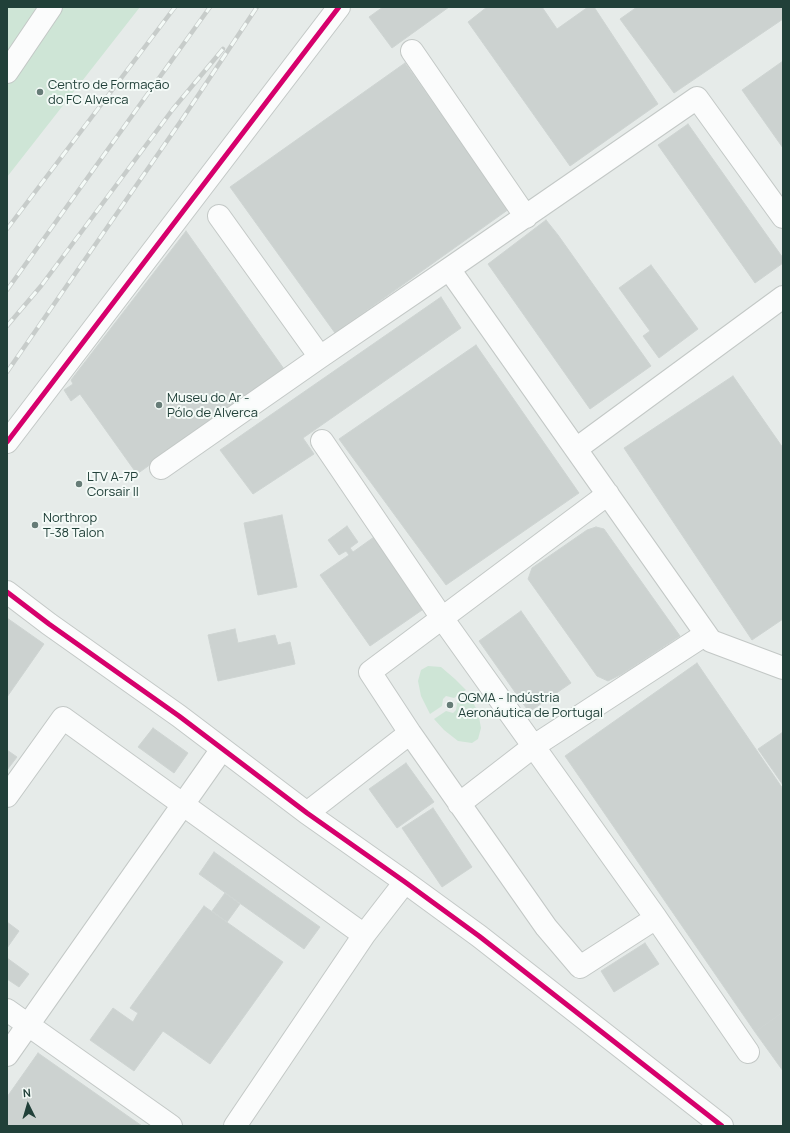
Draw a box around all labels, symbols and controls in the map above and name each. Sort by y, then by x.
place label: Centro de Formação do FC Alverca [48,77,169,108]
marker: Centro de Formação do FC Alverca [35,87,45,97]
place label: Museu do Ar - Pólo de Alverca [167,390,258,421]
marker: Museu do Ar - Pólo de Alverca [154,400,164,410]
place label: LTV A-7P Corsair II [87,469,139,500]
marker: LTV A-7P Corsair II [74,479,84,489]
place label: Northrop T-38 Talon [43,510,104,541]
marker: Northrop T-38 Talon [30,520,40,530]
place label: OGMA - Indústria Aeronáutica de Portugal [458,690,603,721]
marker: OGMA - Indústria Aeronáutica de Portugal [445,700,455,710]
north arrow [8,1085,48,1125]
text: N [22,1085,32,1100]

